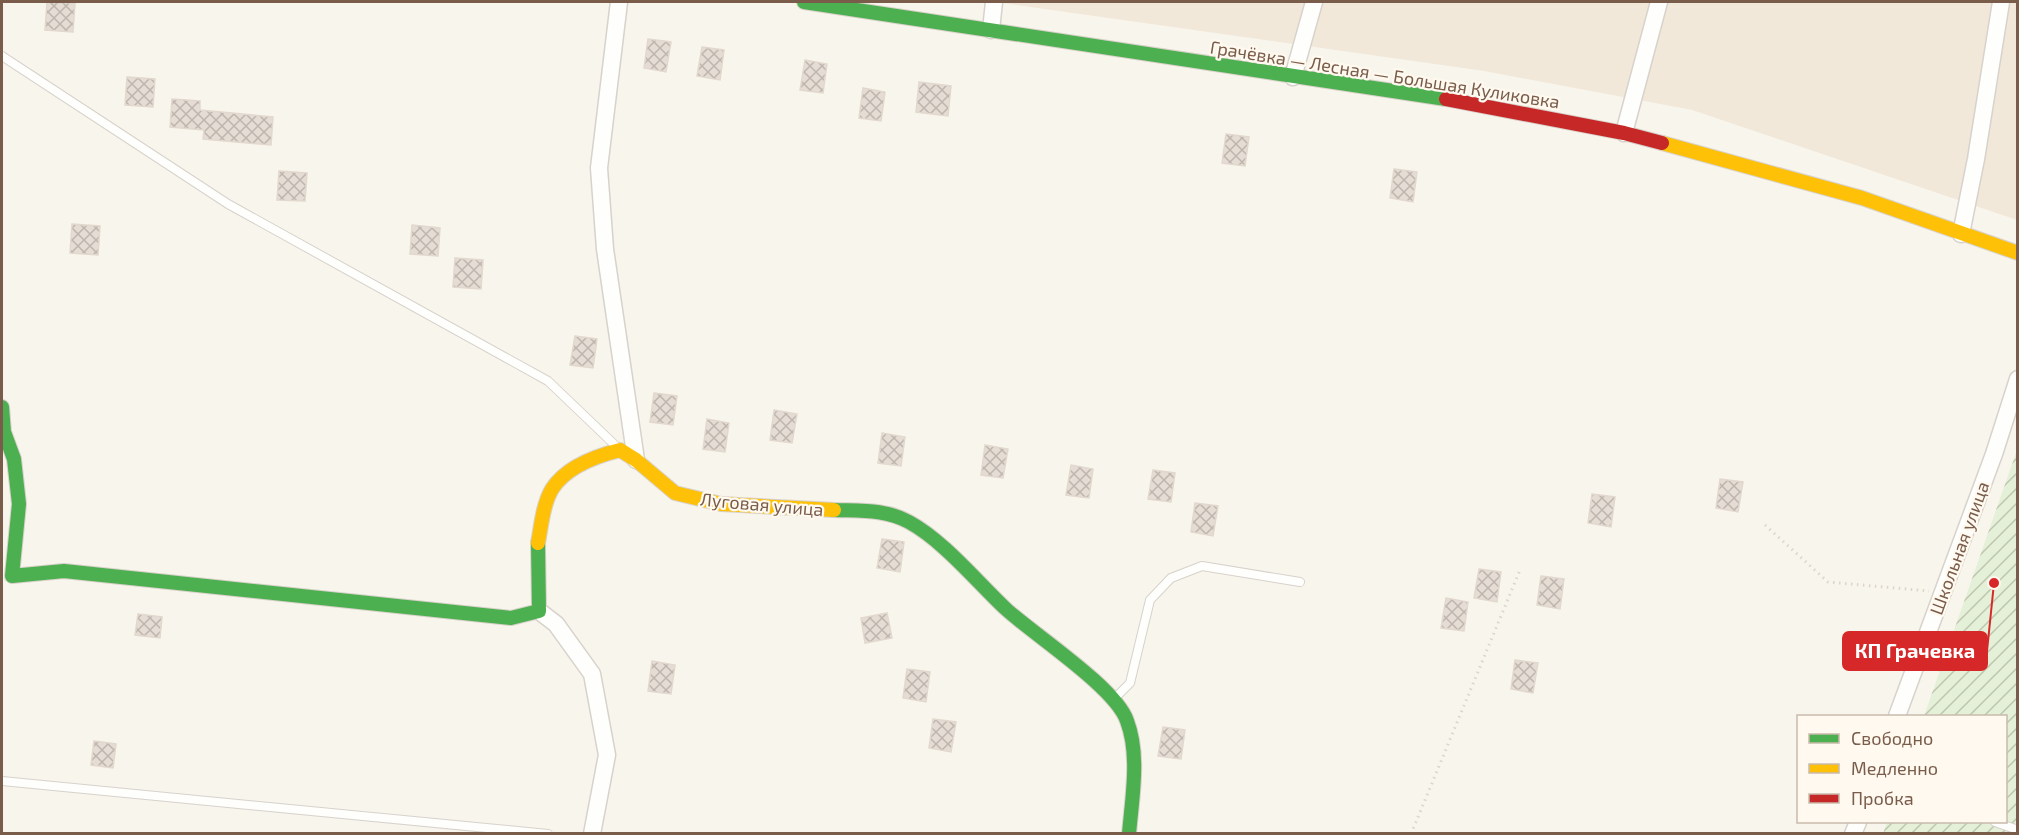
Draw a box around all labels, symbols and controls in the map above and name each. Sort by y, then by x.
street label: Грачёвка — Лесная — Большая Куликовка [1209,35,1561,113]
street label: Школьная улица [1925,478,1993,618]
street label: Луговая улица [699,488,825,520]
callout: КП Грачевка [1843,632,1987,670]
text: КП Грачевка [1855,638,1975,662]
legend [1797,715,2007,823]
text: Свободно [1851,727,1933,749]
text: Медленно [1851,757,1938,779]
text: Пробка [1851,787,1914,809]

